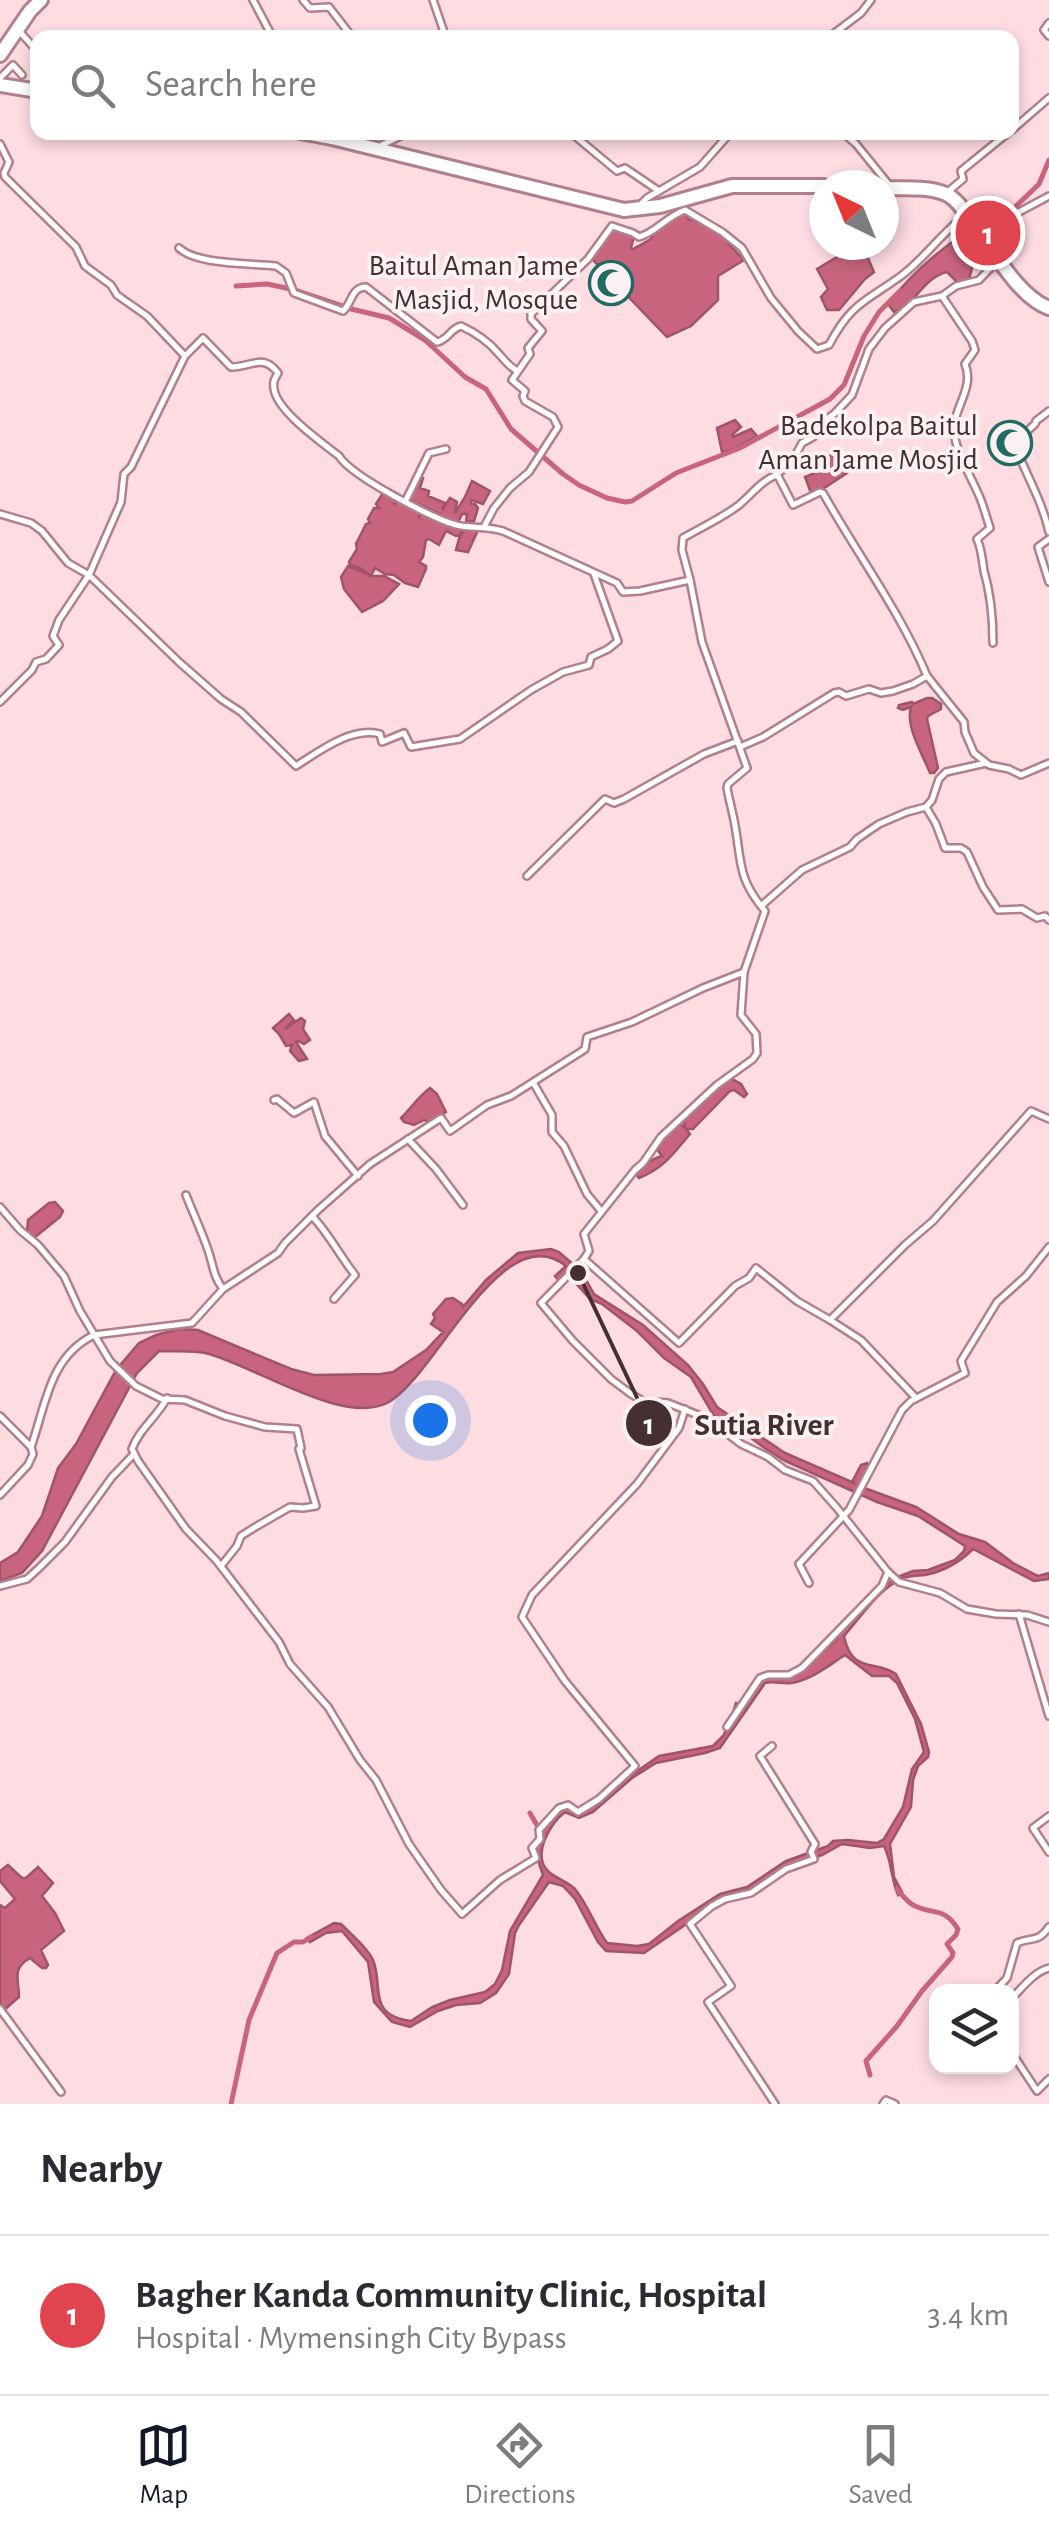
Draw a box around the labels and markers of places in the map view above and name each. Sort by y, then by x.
pin: 1 [956,196,1020,270]
place label: Baitul Aman Jame Masjid, Mosque [368,251,578,315]
mosque icon: Baitul Aman Jame Masjid, Mosque [588,260,634,306]
place label: Badekolpa Baitul Aman Jame Mosjid [758,411,978,475]
mosque icon: Badekolpa Baitul Aman Jame Mosjid [987,420,1033,466]
callout: Sutia River [624,1392,854,1454]

